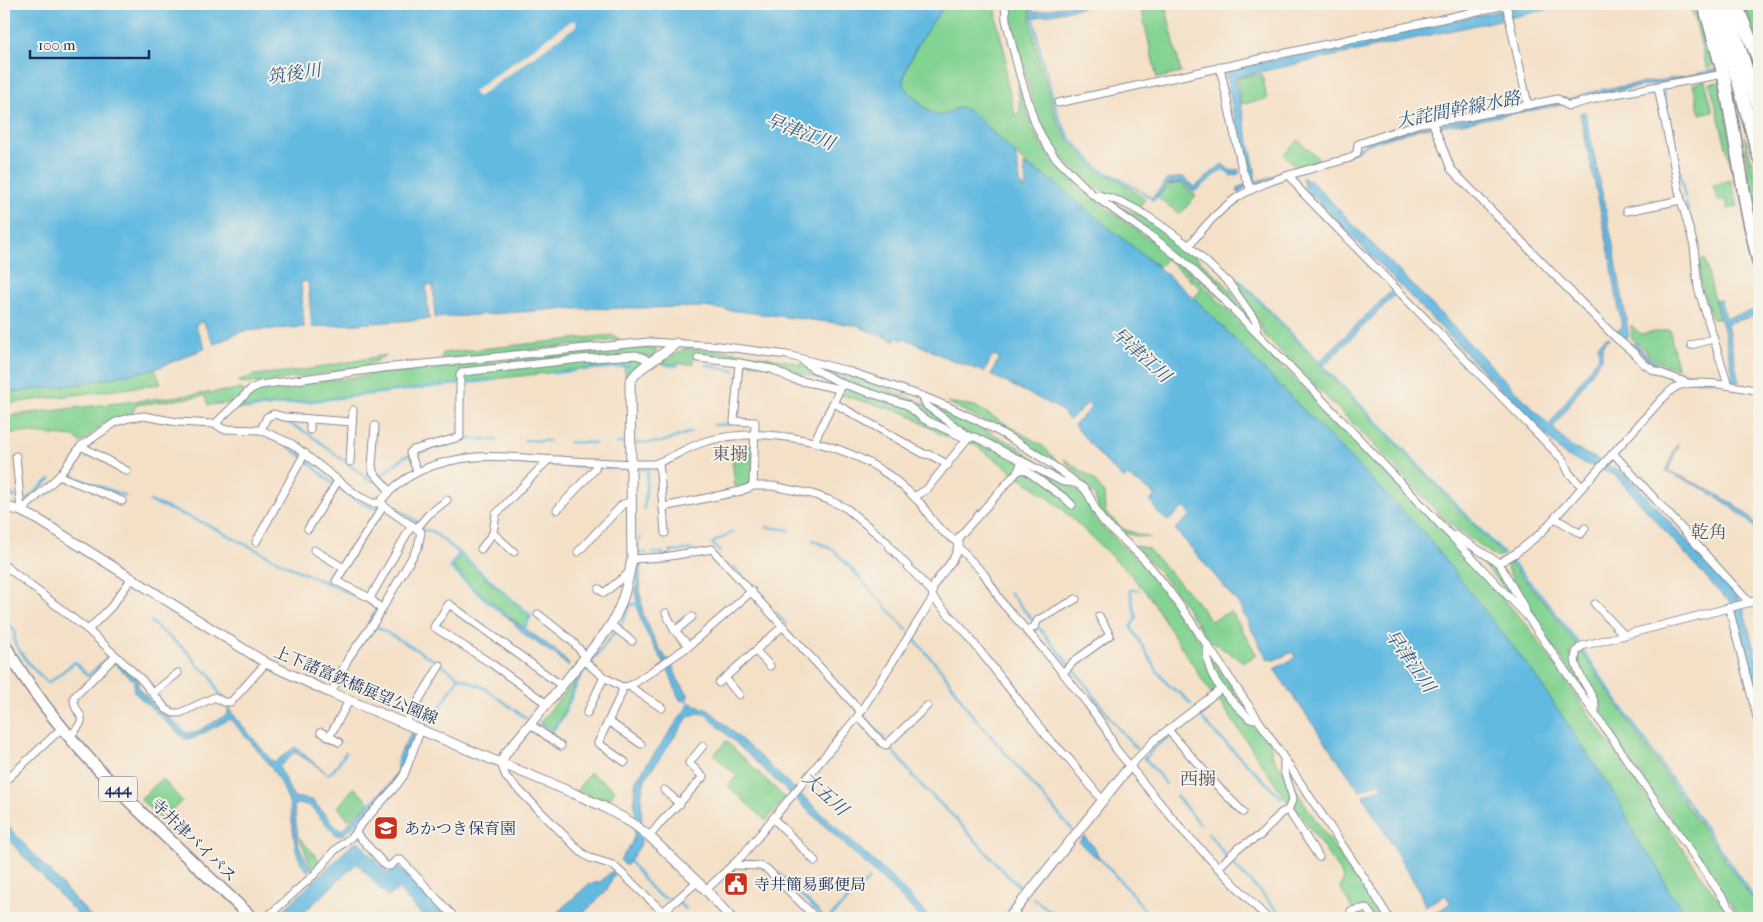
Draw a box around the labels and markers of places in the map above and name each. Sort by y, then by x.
school or university icon: あかつき保育園 [373,815,399,841]
place label: あかつき保育園 [404,819,516,838]
public building icon: 寺井簡易郵便局 [723,871,749,897]
place label: 寺井簡易郵便局 [754,875,866,894]

